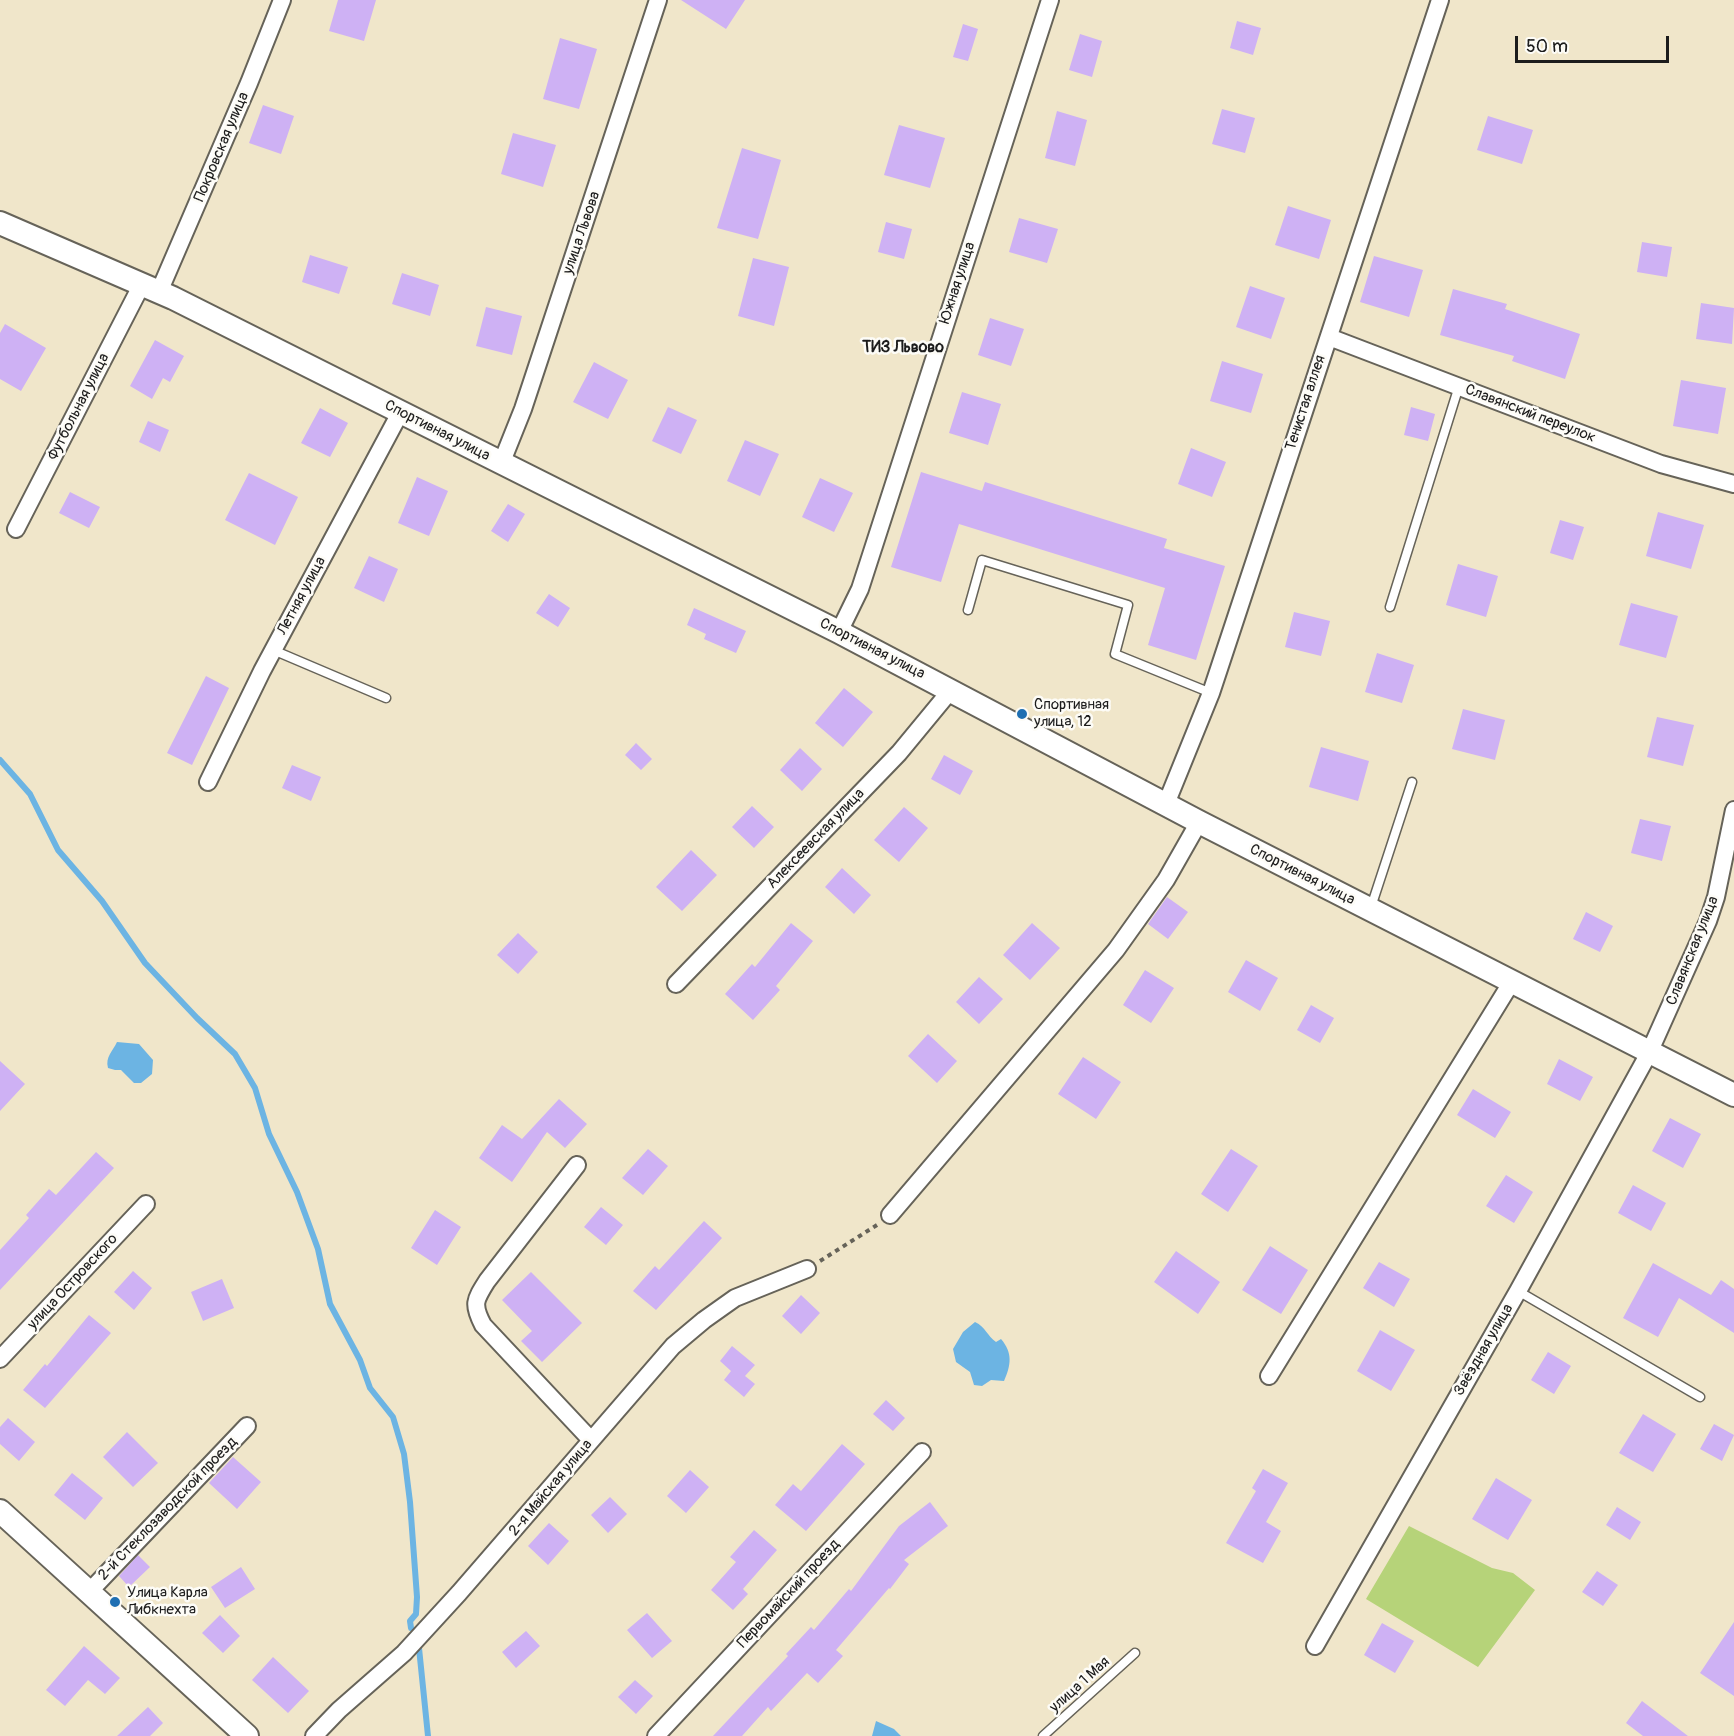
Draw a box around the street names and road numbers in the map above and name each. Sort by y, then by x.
street label: Покровская улица [191,89,253,205]
street label: улица Львова [559,189,605,277]
street label: Южная улица [936,240,980,326]
street label: Футбольная улица [44,351,114,463]
street label: Тенистая аллея [1282,353,1330,453]
street label: Славянский переулок [1462,381,1598,447]
street label: Спортивная улица [381,397,493,465]
street label: Летняя улица [274,554,330,638]
street label: Спортивная улица [816,615,928,683]
street label: Алексеевская улица [763,785,869,893]
street label: Спортивная улица [1246,841,1358,909]
street label: Славянская улица [1663,894,1723,1008]
street label: улица Островского [24,1230,122,1334]
street label: Звёздная улица [1450,1301,1518,1399]
street label: 2-й Стеклозаводской проезд [95,1434,241,1584]
street label: 2-я Майская улица [506,1436,596,1540]
street label: Первомайский проезд [734,1536,844,1652]
street label: улица 1 Мая [1046,1653,1114,1717]

